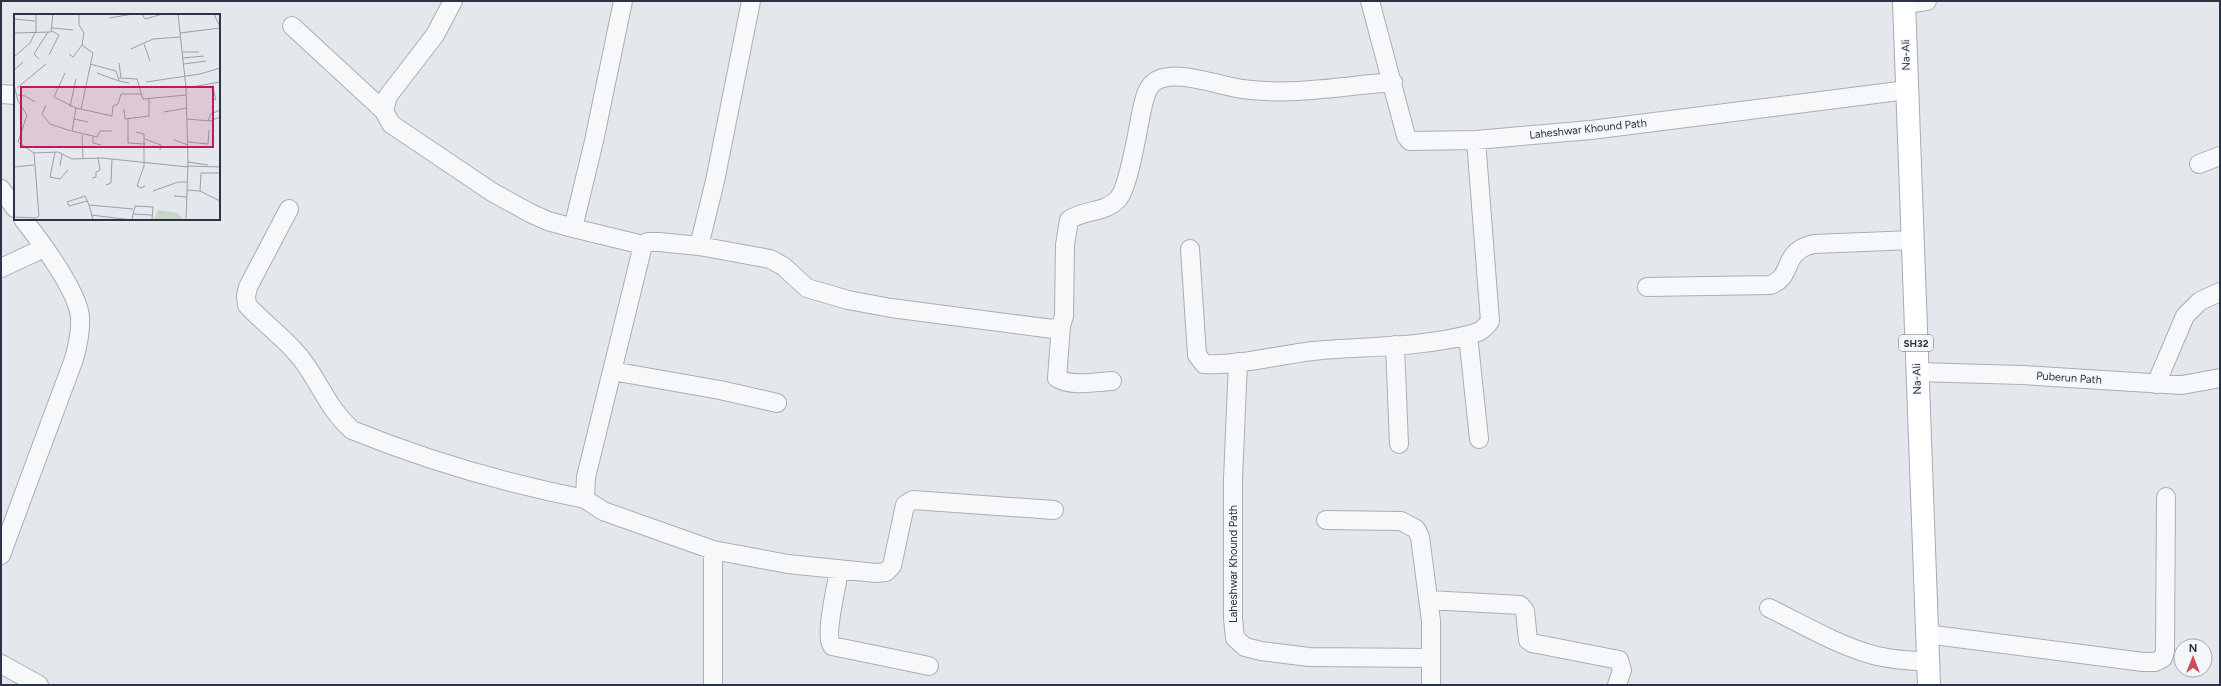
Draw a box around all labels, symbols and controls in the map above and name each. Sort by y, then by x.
inset map [14,14,220,220]
street label: Na-Ali [1899,39,1913,71]
street label: Laheshwar Khound Path [1529,116,1647,142]
road number: SH32 [1899,335,1933,351]
street label: Na-Ali [1910,363,1924,395]
street label: Puberun Path [2036,369,2102,387]
street label: Laheshwar Khound Path [1227,505,1240,623]
north arrow [2173,638,2213,678]
text: N [2189,642,2197,655]

